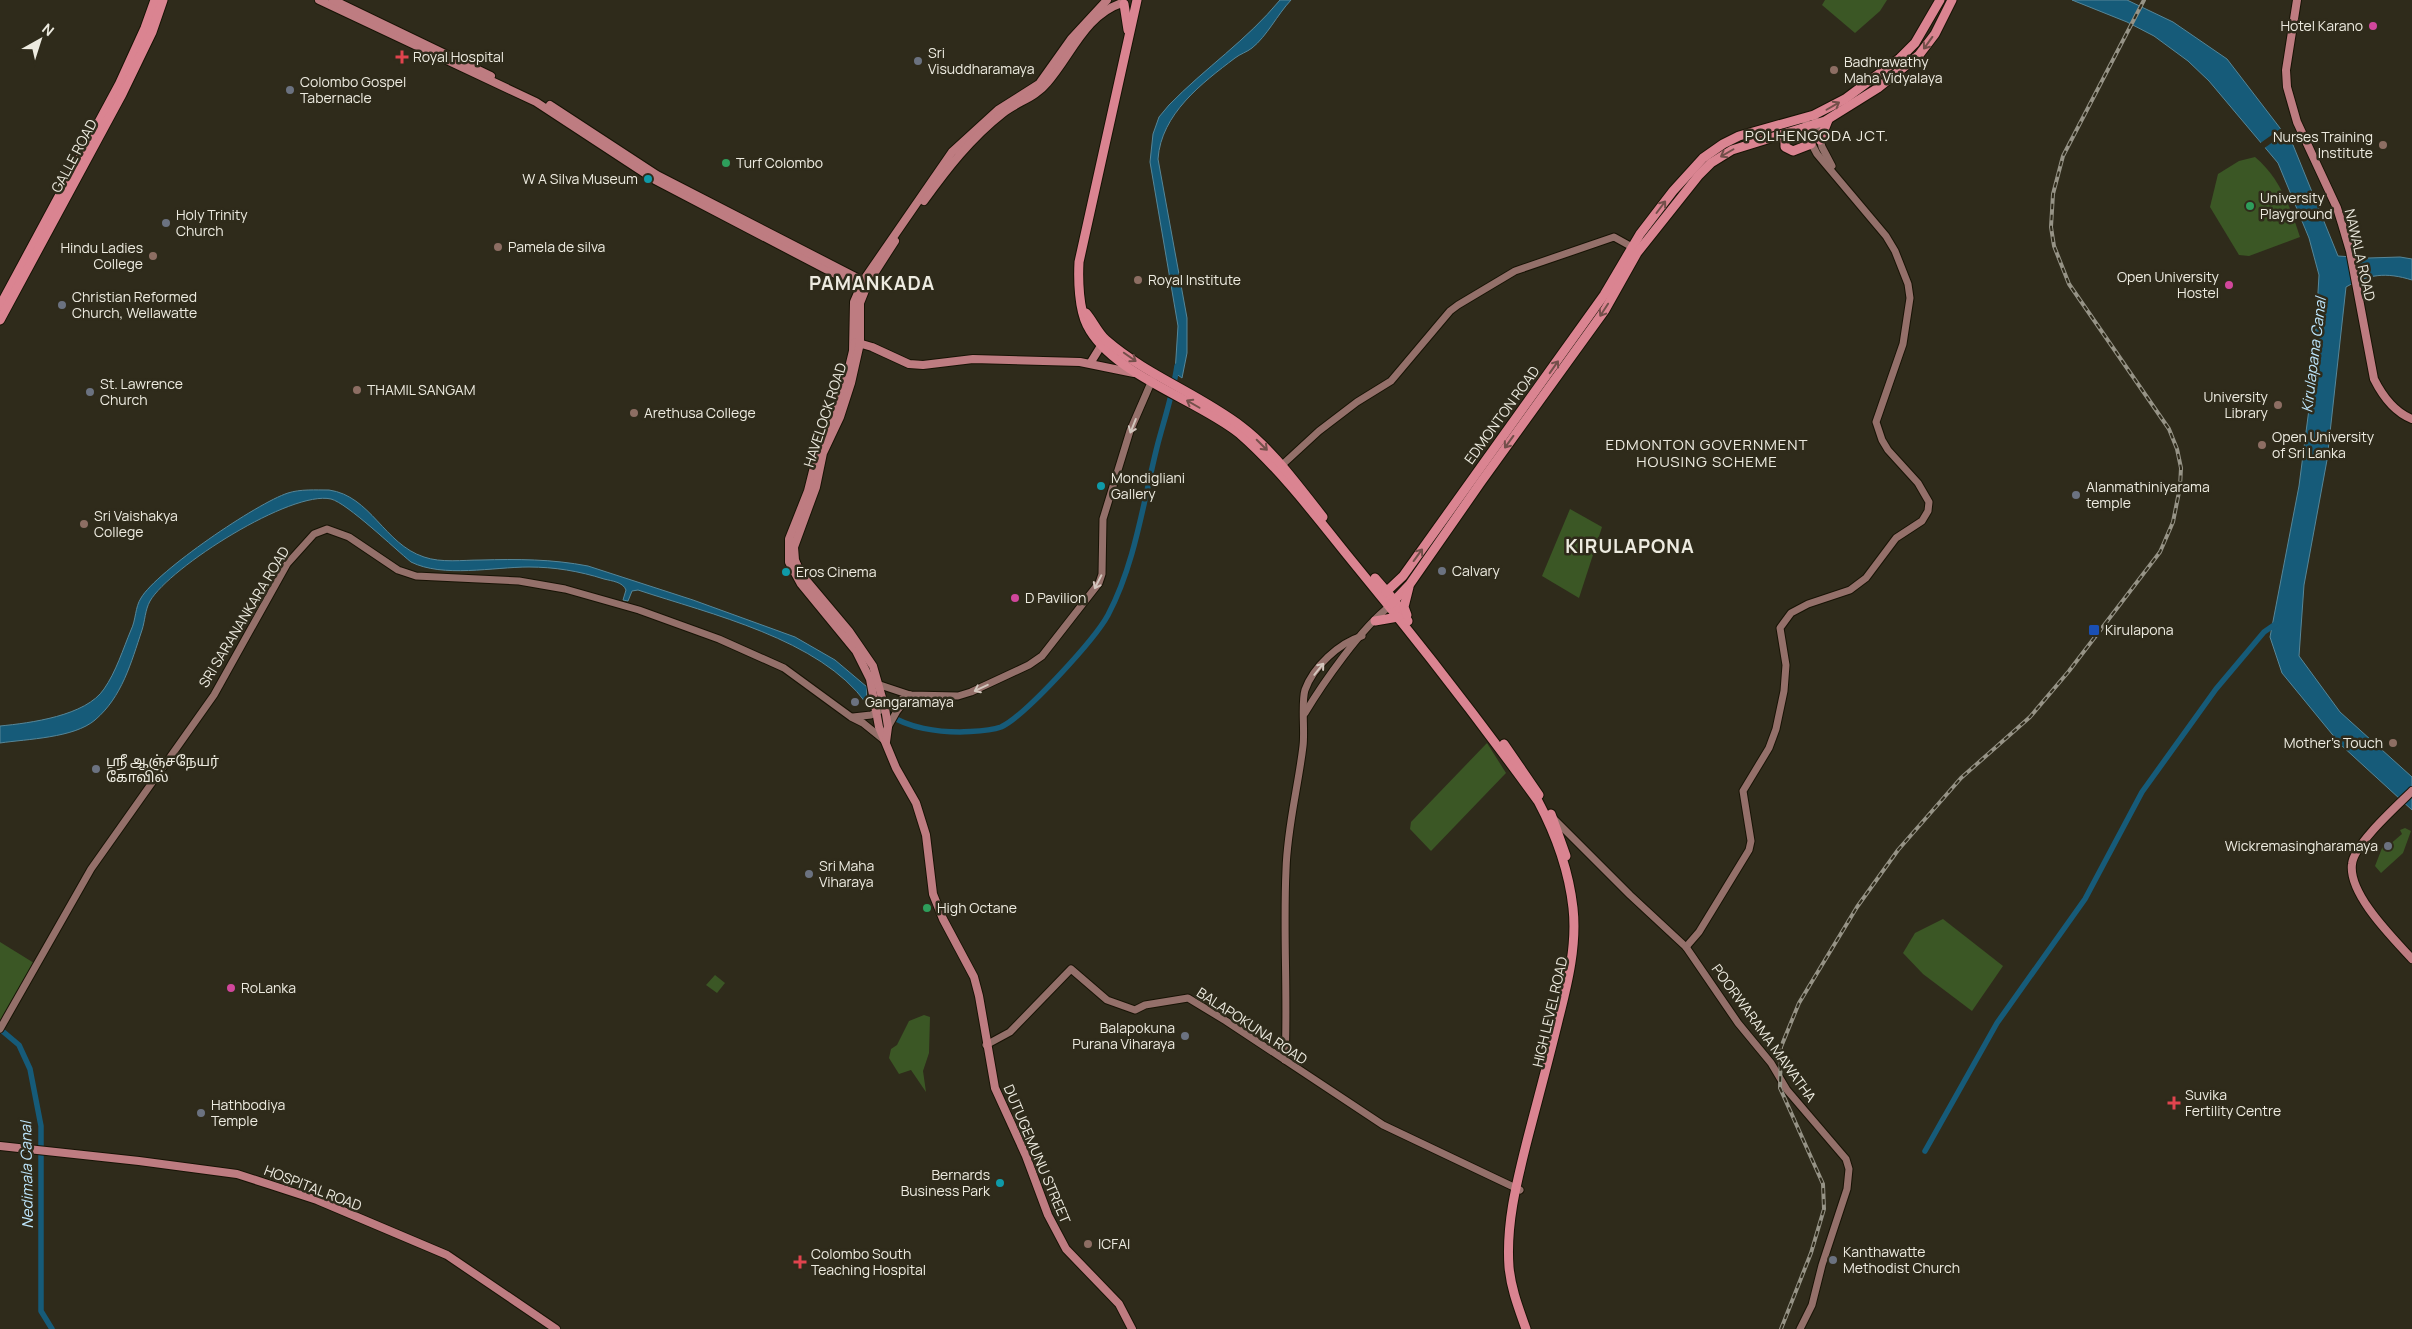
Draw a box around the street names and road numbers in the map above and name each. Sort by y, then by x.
street label: GALLE ROAD [46,116,101,196]
street label: NAWALA ROAD [2341,207,2380,303]
street label: HAVELOCK ROAD [799,360,850,469]
street label: EDMONTON ROAD [1460,362,1544,467]
street label: SRI SARANANKARA ROAD [194,543,293,691]
street label: HIGH LEVEL ROAD [1528,955,1571,1069]
street label: POORWARAMA MAWATHA [1708,960,1821,1106]
street label: BALAPOKUNA ROAD [1193,983,1311,1069]
street label: DUTUGEMUNU STREET [1000,1081,1076,1227]
street label: HOSPITAL ROAD [262,1160,365,1215]

